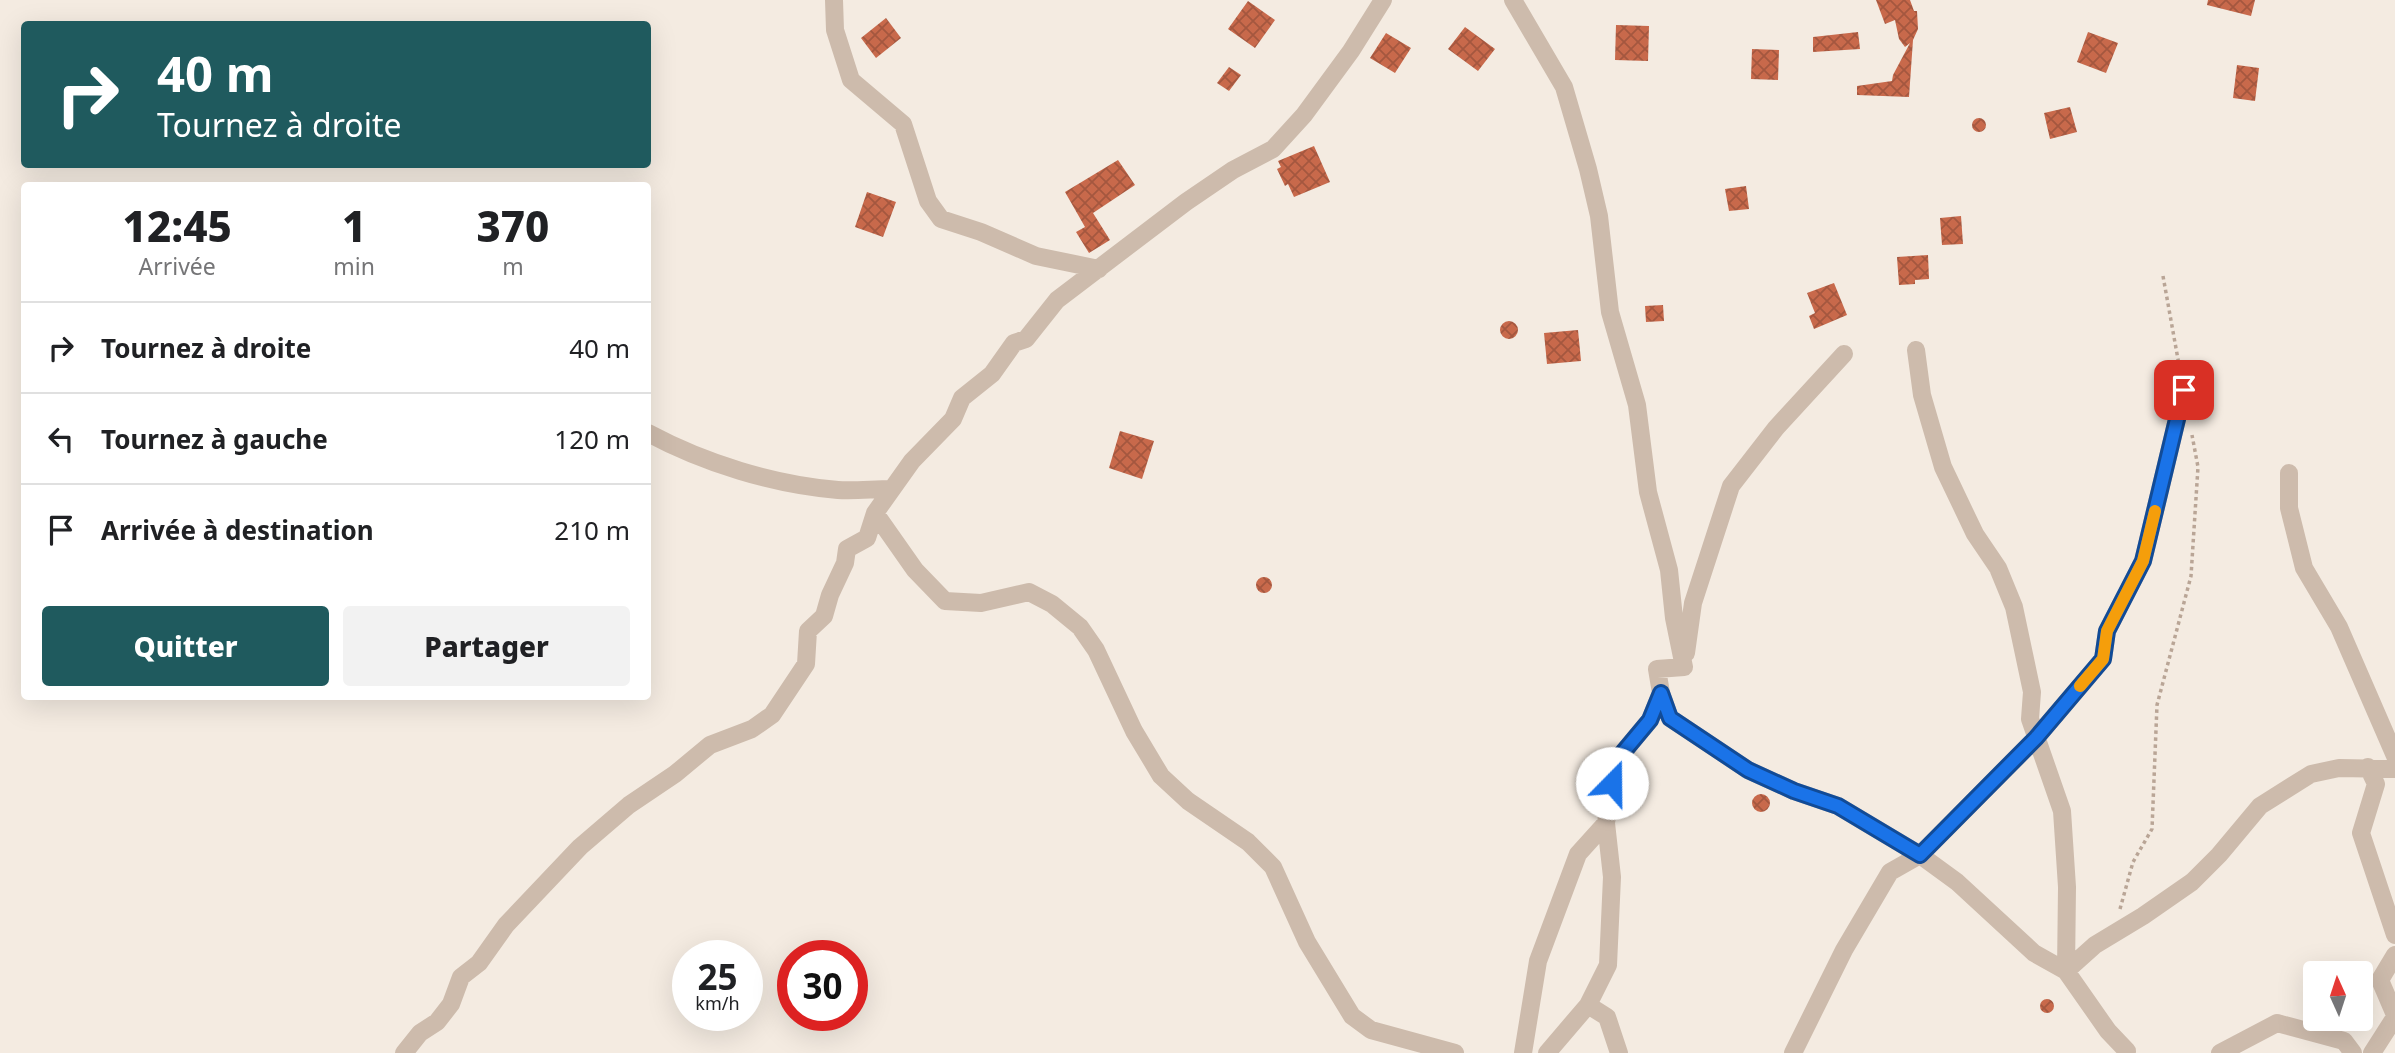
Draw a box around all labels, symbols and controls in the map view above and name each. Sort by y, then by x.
text: 40 m [157,40,274,106]
icon: right [42,49,133,140]
text: Tournez à droite [157,103,402,146]
text: 12:45 [123,197,232,254]
text: 1 [342,197,366,254]
text: 370 [477,197,549,254]
text: Arrivée [139,250,216,282]
text: min [333,250,375,282]
text: m [502,250,524,282]
icon: right [42,329,80,367]
text: Tournez à droite [101,330,311,366]
text: 40 m [569,330,630,366]
pin [2154,360,2214,420]
icon: arrive [2165,371,2203,409]
icon: left [42,420,80,458]
text: Tournez à gauche [101,421,328,457]
text: 120 m [554,421,630,457]
icon: arrive [42,511,80,549]
text: Arrivée à destination [101,512,374,548]
text: 210 m [554,512,630,548]
button: Quitter [42,606,329,686]
button: Partager [343,606,630,686]
position arrow [1575,746,1649,820]
speed limit sign: 30 [777,940,868,1031]
text: 25 [697,953,738,1000]
north arrow [2303,961,2373,1031]
map controls [2303,961,2373,1031]
text: km/h [695,991,740,1015]

